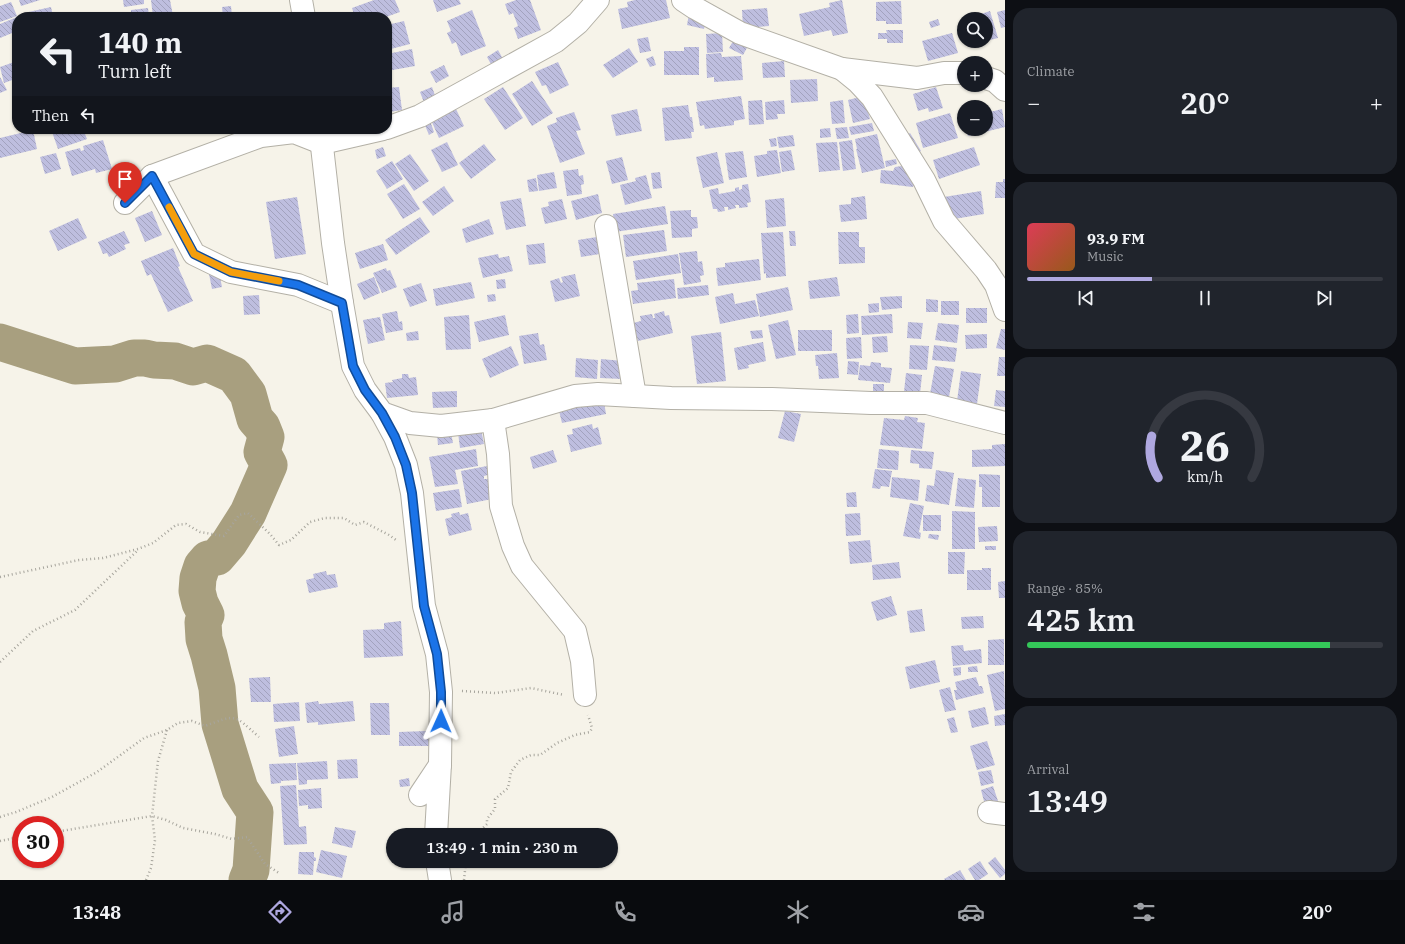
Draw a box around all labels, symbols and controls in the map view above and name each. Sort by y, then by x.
map controls [957,12,993,136]
button: search [957,12,993,48]
text: 140 m [98,24,182,61]
icon: left [32,28,84,80]
button: + [957,56,993,92]
text: Turn left [98,60,172,83]
text: Climate [1027,63,1074,80]
text: 20° [1180,83,1230,122]
text: − [1027,88,1040,117]
text: + [1370,88,1383,117]
button: − [957,100,993,136]
icon: left [77,104,99,126]
text: Then [32,106,69,125]
pin [108,162,142,203]
icon: arrive [114,168,136,190]
text: 93.9 FM [1087,229,1145,248]
text: Music [1087,248,1124,265]
icon: previous [1075,287,1097,309]
icon: pause [1194,287,1216,309]
icon: next [1313,287,1335,309]
text: 26 [1180,418,1230,472]
text: km/h [1187,467,1223,486]
text: Range · 85% [1027,580,1103,597]
text: 425 km [1027,600,1135,639]
position arrow [420,700,462,742]
text: Arrival [1027,761,1069,778]
text: 13:49 [1027,781,1108,820]
speed limit sign: 30 [12,816,64,868]
text: 13:49 · 1 min · 230 m [426,838,578,857]
icon: directions [266,898,294,926]
icon: music [439,898,467,926]
icon: phone [611,898,639,926]
icon: climate [784,898,812,926]
icon: car [957,898,985,926]
icon: filters [1130,898,1158,926]
text: 13:48 [72,901,121,924]
text: 20° [1303,901,1333,924]

